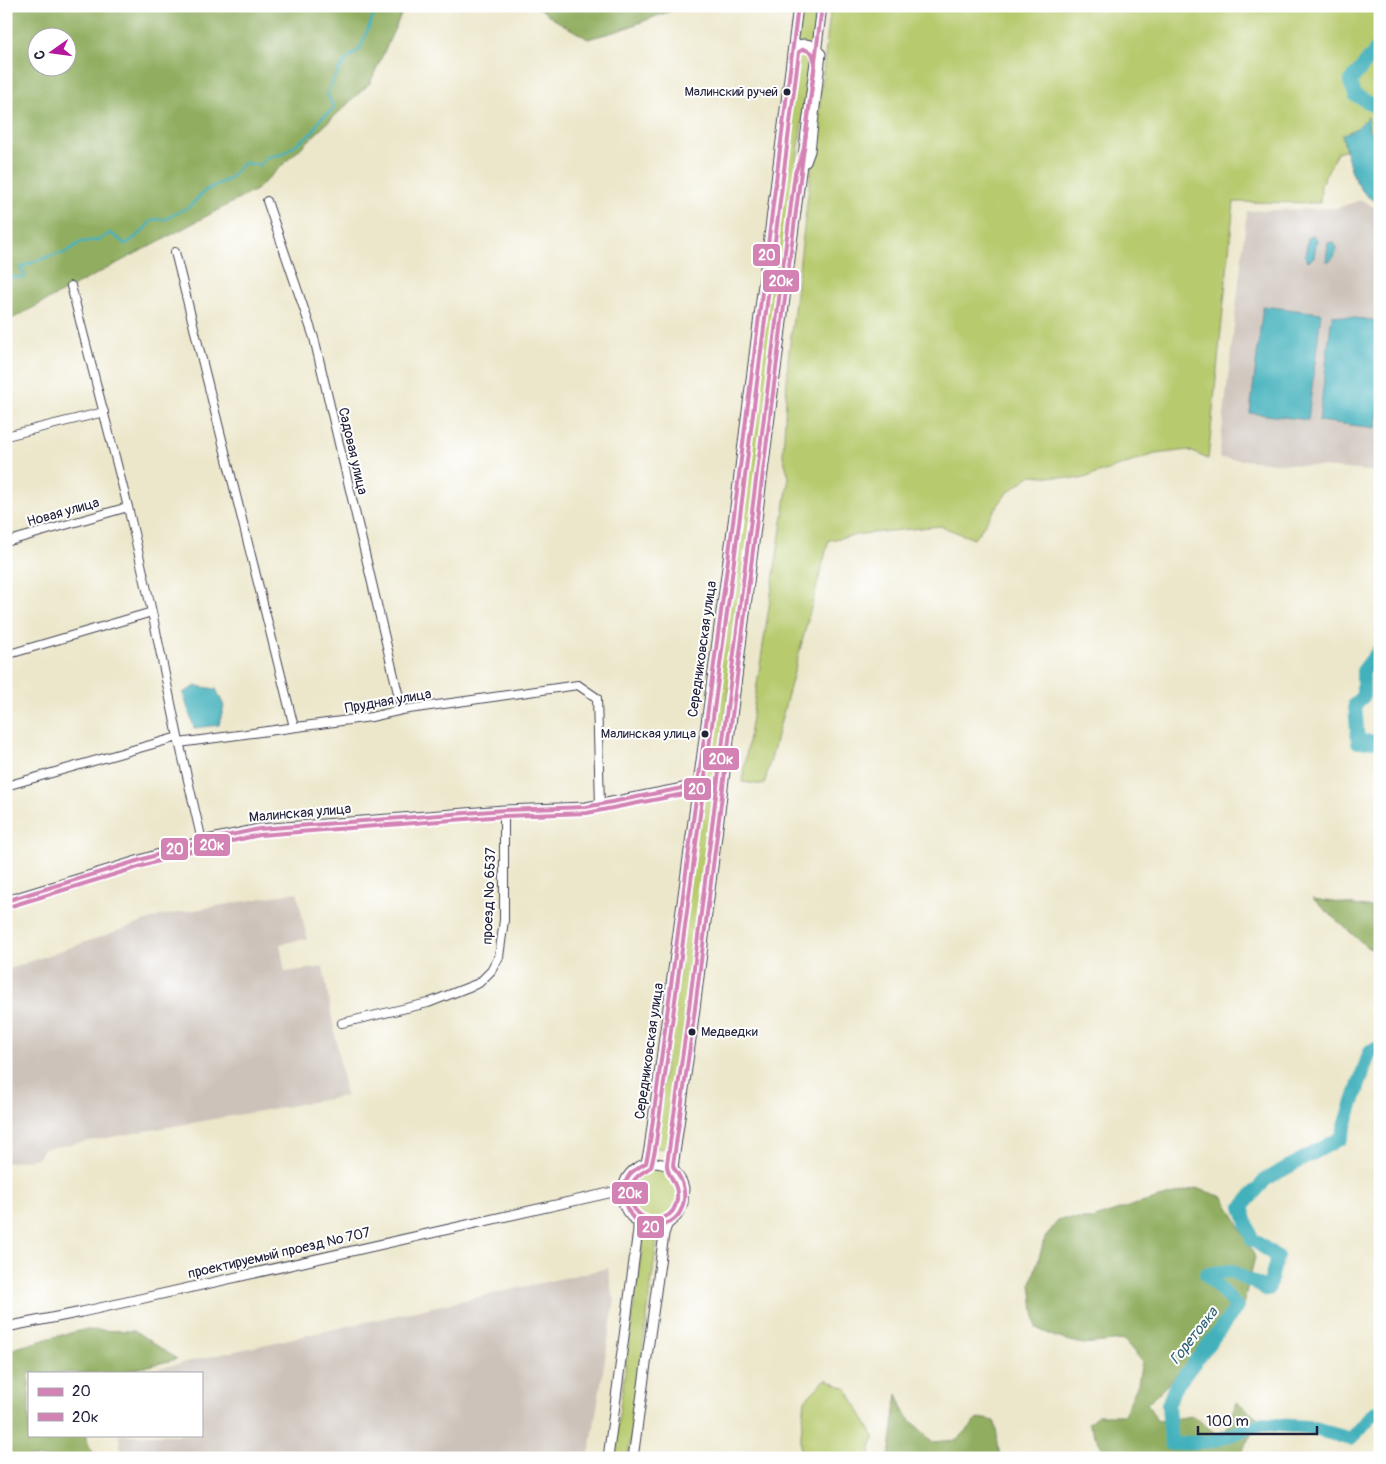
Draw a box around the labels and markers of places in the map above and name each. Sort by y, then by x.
place label: Малинский ручей [684,84,778,100]
marker: Малинский ручей [782,87,792,97]
place label: Малинская улица [601,726,696,742]
marker: Малинская улица [700,729,710,739]
place label: Медведки [701,1024,758,1040]
marker: Медведки [687,1027,697,1037]

